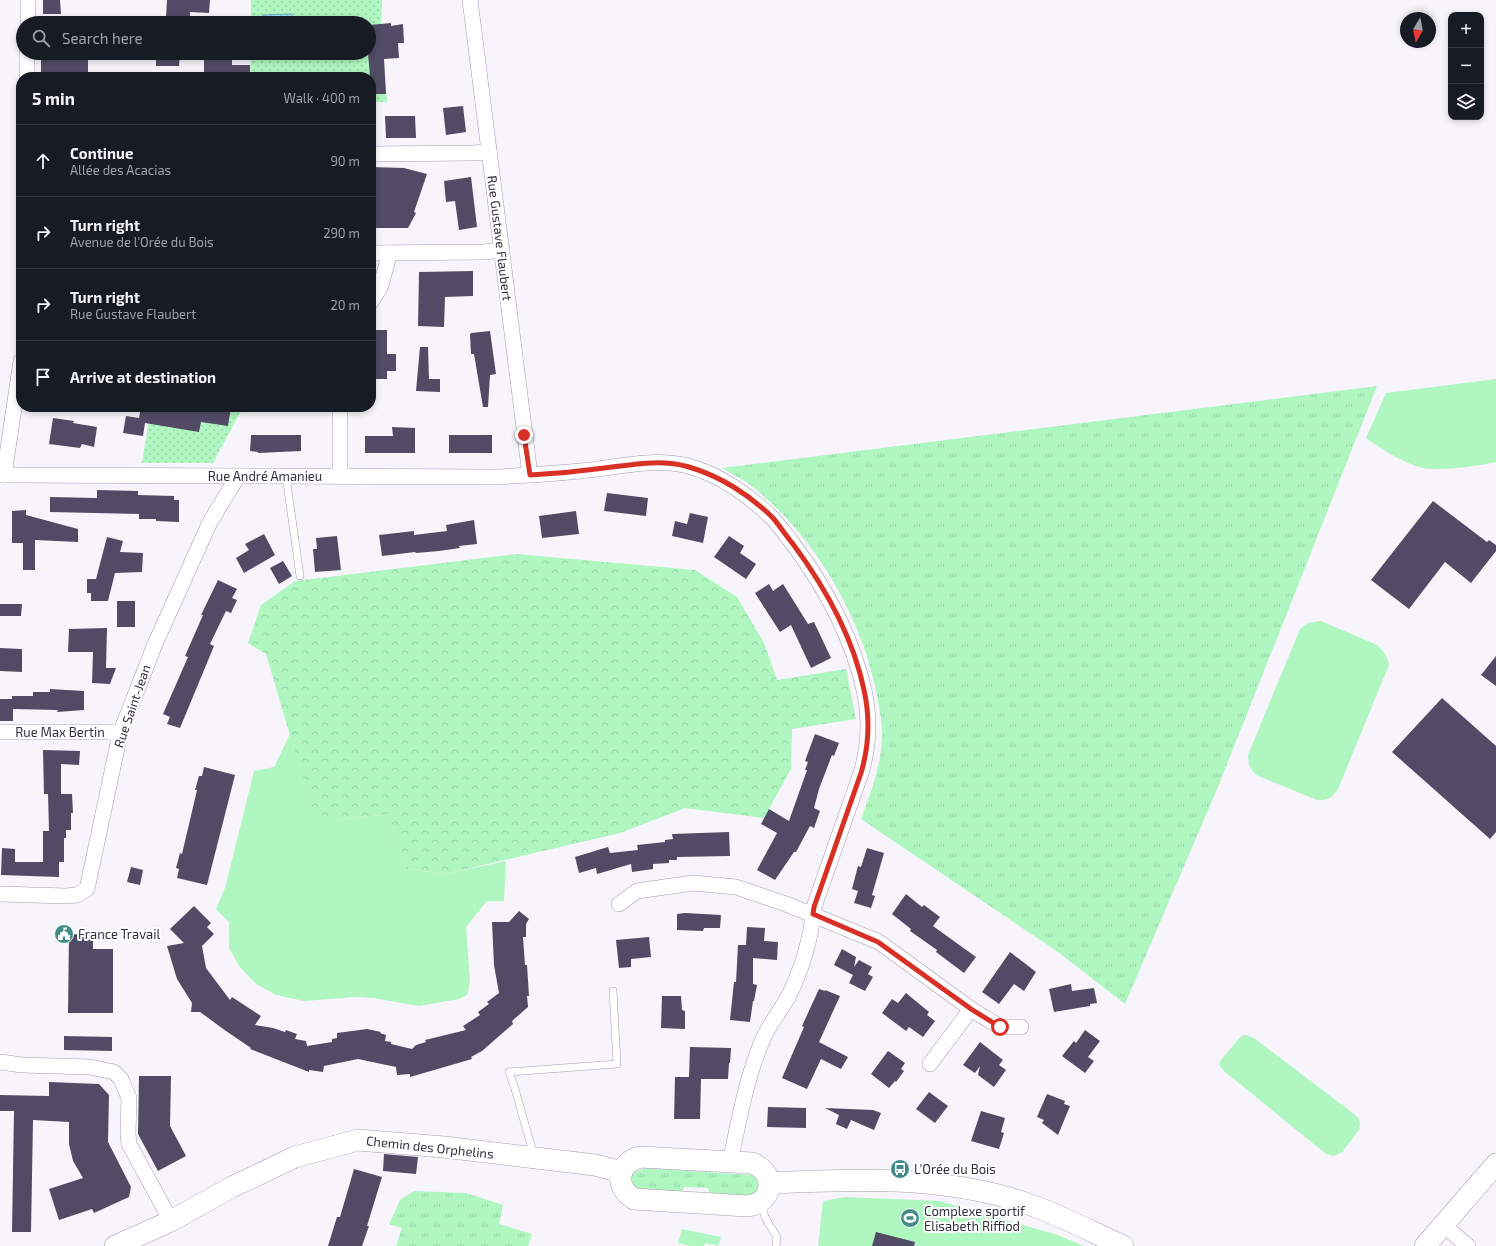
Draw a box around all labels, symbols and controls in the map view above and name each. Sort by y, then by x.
north arrow [1400,12,1436,48]
map controls [1448,12,1484,120]
button: + [1448,12,1484,48]
search box [16,16,376,60]
icon: search [30,27,52,49]
text: Search here [62,29,143,47]
button: − [1448,48,1484,84]
button: layers [1448,84,1484,120]
text: 5 min [32,88,75,108]
text: Walk · 400 m [284,90,360,106]
text: Continue [70,144,133,162]
icon: ahead [32,150,54,172]
text: 90 m [330,153,360,169]
text: Allée des Acacias [70,162,171,178]
street label: Rue Gustave Flaubert [484,174,516,302]
text: Turn right [70,216,140,234]
icon: right [32,222,54,244]
text: 290 m [323,225,360,241]
text: Avenue de l'Orée du Bois [70,234,214,250]
text: Turn right [70,288,140,306]
icon: right [32,294,54,316]
text: 20 m [331,297,360,313]
text: Rue Gustave Flaubert [70,306,196,322]
icon: arrive [32,366,54,388]
text: Arrive at destination [70,368,216,386]
route end [515,426,533,444]
street label: Rue André Amanieu [208,468,322,484]
street label: Rue Saint-Jean [110,662,154,750]
street label: Rue Max Bertin [15,724,105,740]
public building icon: France Travail [53,923,75,945]
place label: France Travail [78,926,160,942]
route start [991,1018,1009,1036]
street label: Chemin des Orphelins [365,1132,495,1162]
bus stop icon: L'Orée du Bois [889,1158,911,1180]
place label: L'Orée du Bois [914,1161,996,1177]
place label: Complexe sportif Elisabeth Riffiod [924,1203,1026,1234]
sports icon: Complexe sportif Elisabeth Riffiod [899,1207,921,1229]

